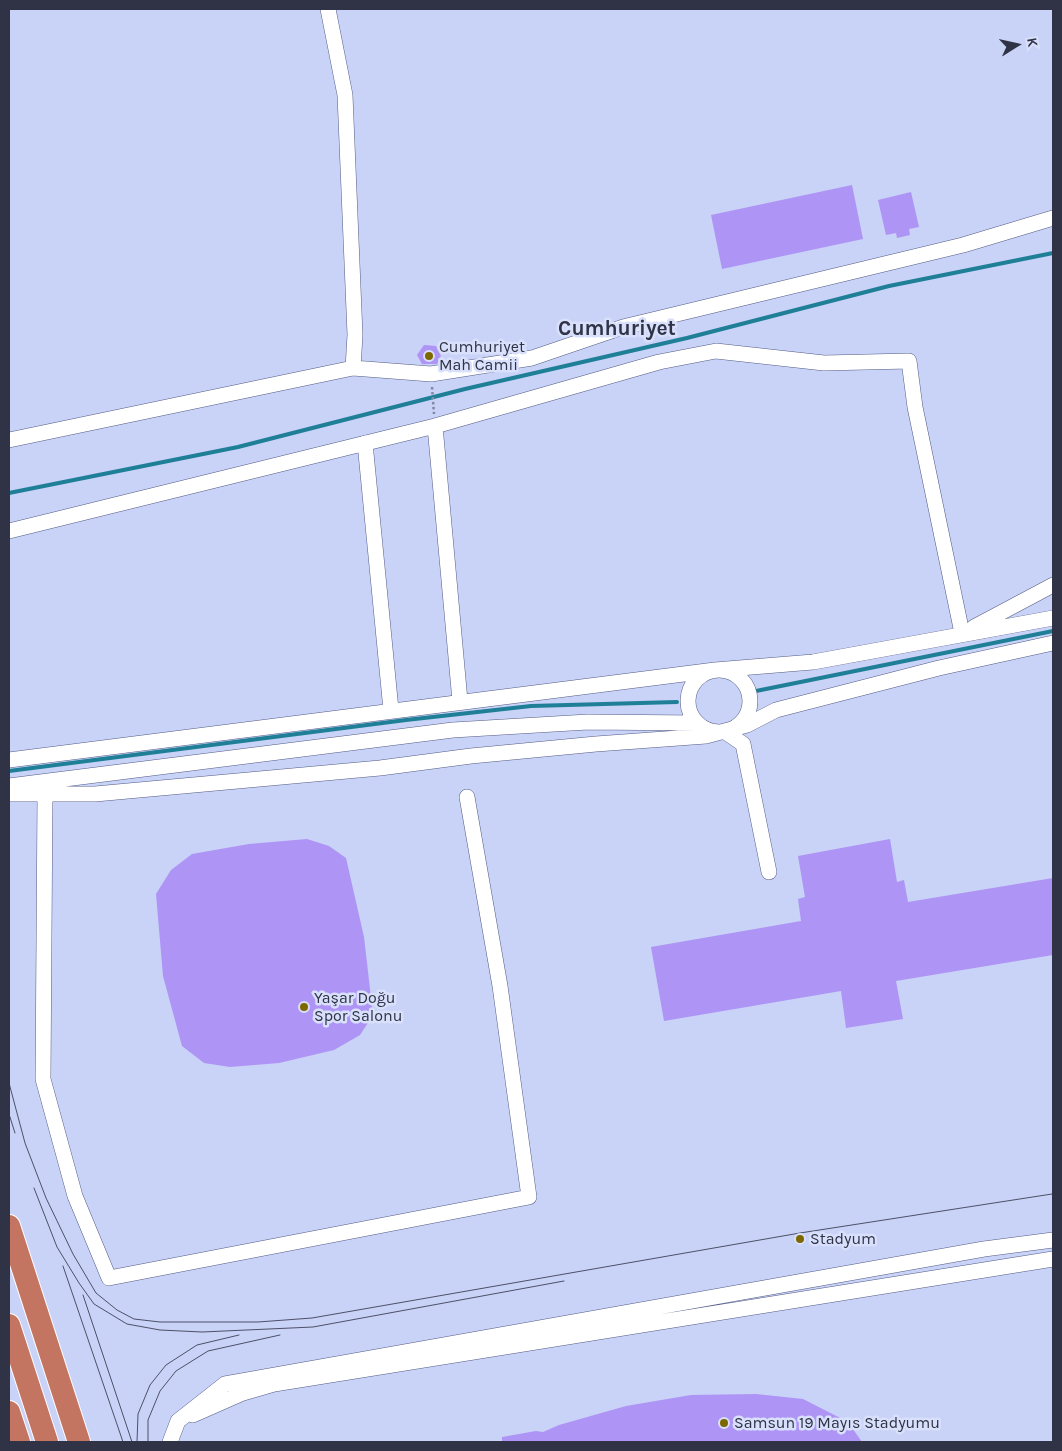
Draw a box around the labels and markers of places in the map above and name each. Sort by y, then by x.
place label: Cumhuriyet Mah Camii [439,337,525,375]
marker: Cumhuriyet Mah Camii [423,350,435,362]
place label: Yaşar Doğu Spor Salonu [314,988,402,1026]
marker: Yaşar Doğu Spor Salonu [298,1001,310,1013]
place label: Stadyum [810,1229,876,1249]
marker: Stadyum [794,1233,806,1245]
place label: Samsun 19 Mayıs Stadyumu [734,1413,940,1433]
marker: Samsun 19 Mayıs Stadyumu [718,1417,730,1429]

